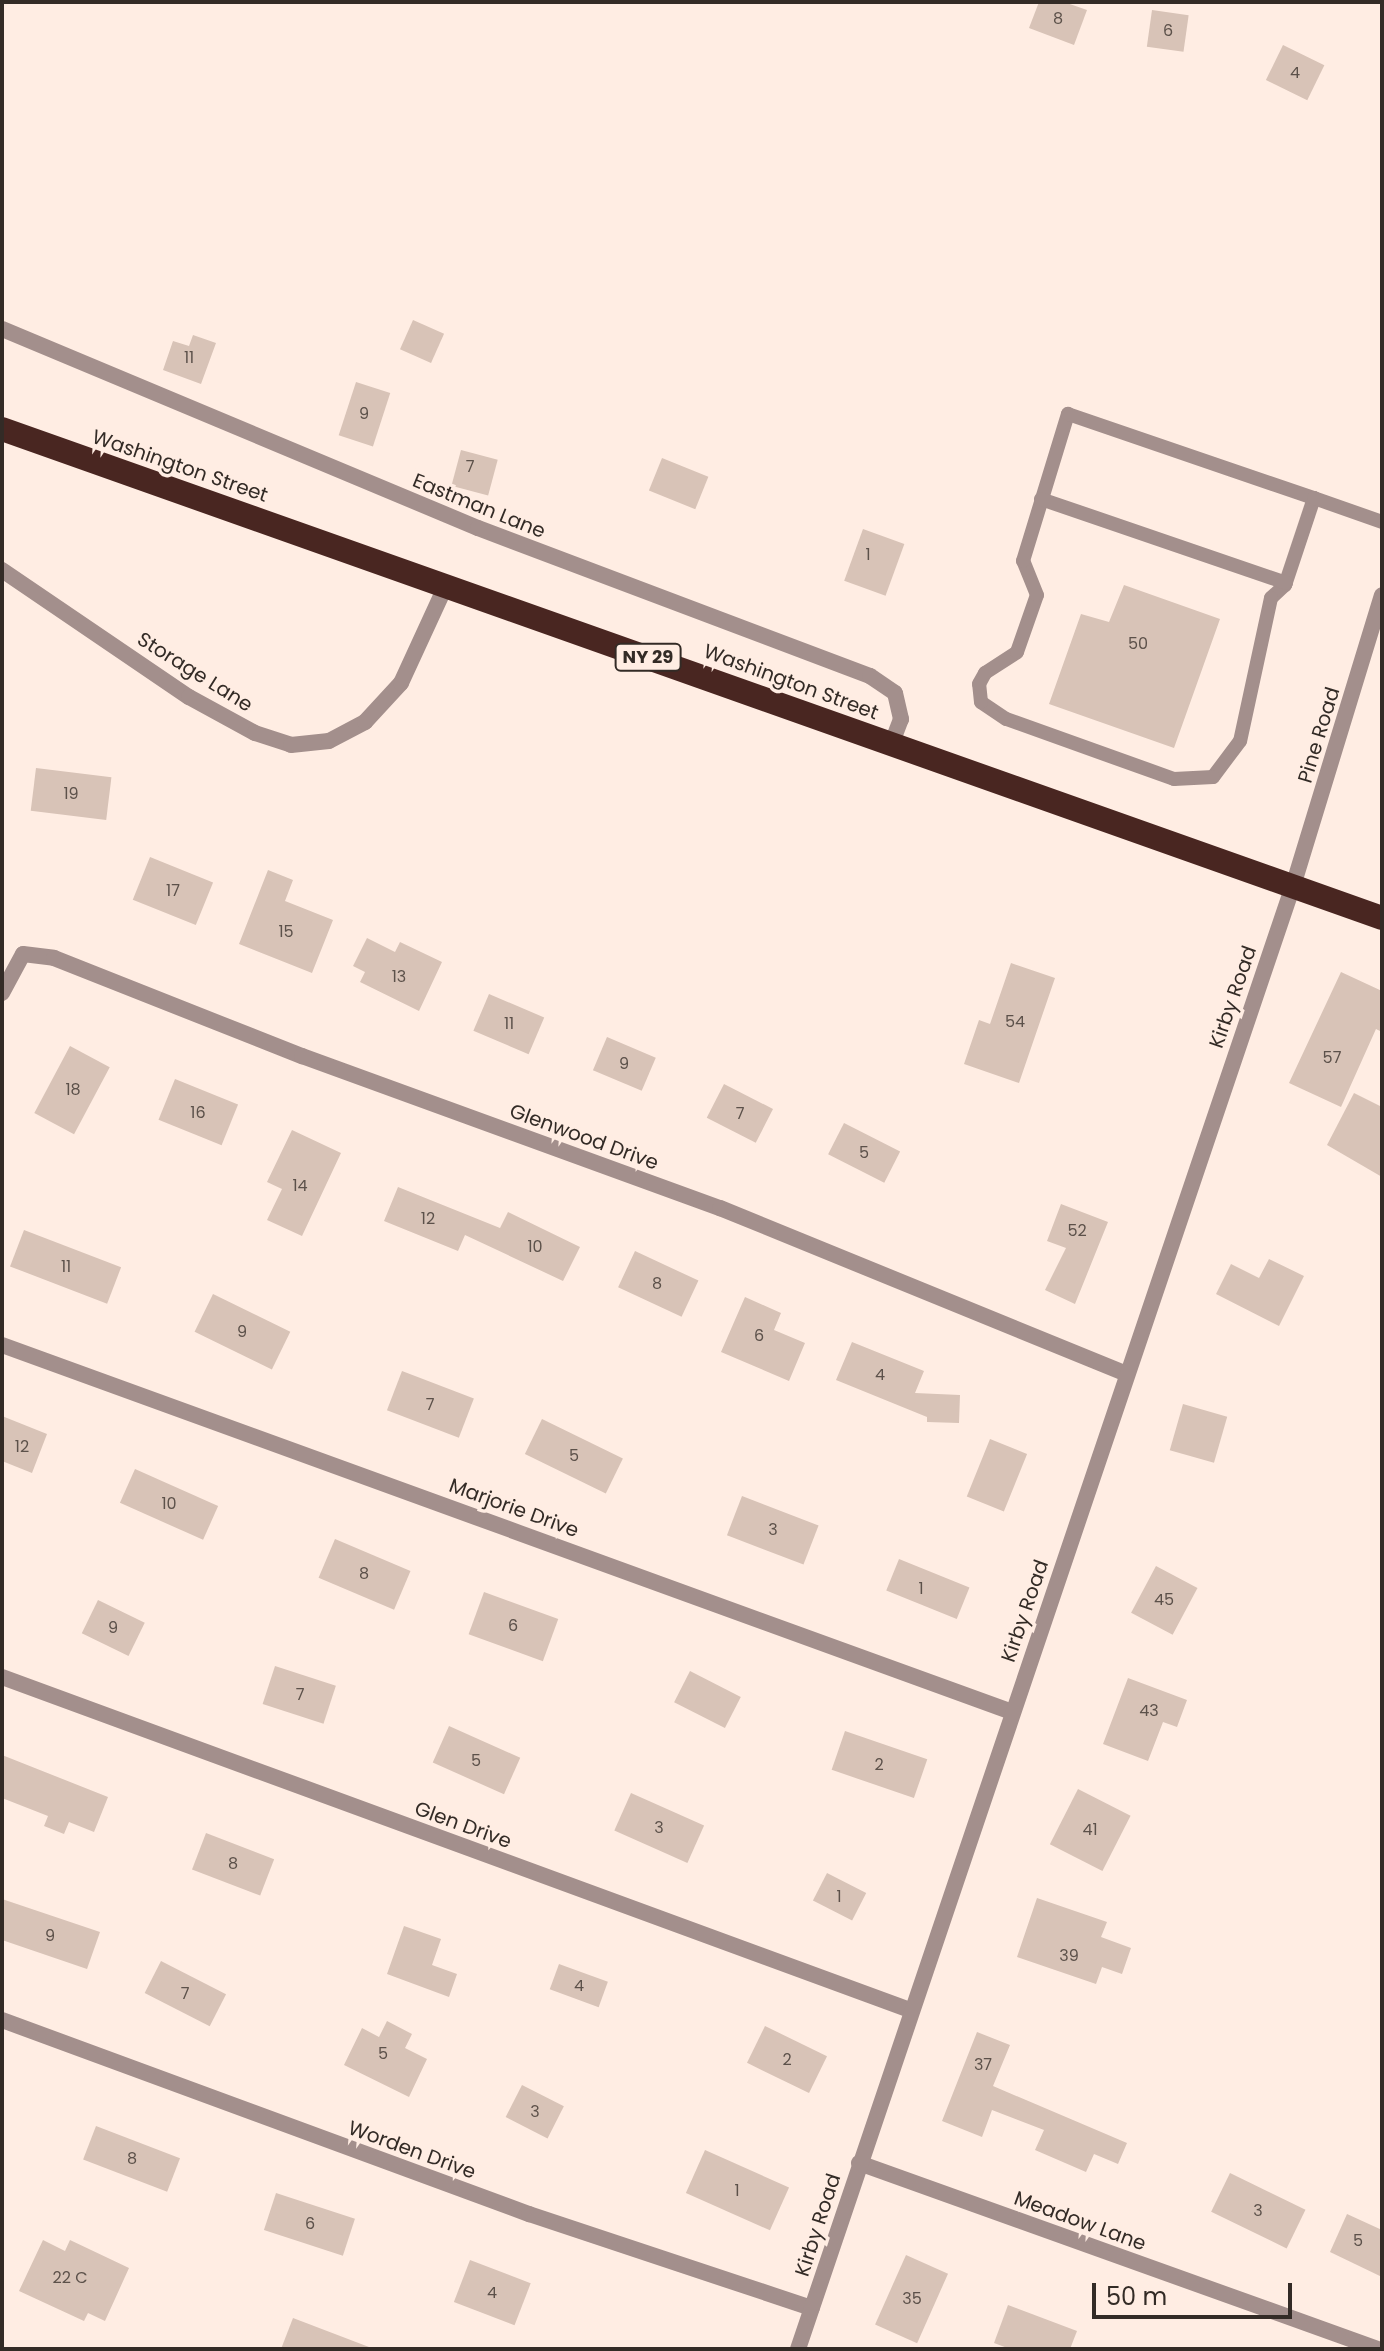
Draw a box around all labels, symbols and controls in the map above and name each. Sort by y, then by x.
house number: 8 [1053,9,1063,29]
house number: 6 [1163,21,1173,41]
house number: 4 [1290,63,1300,83]
house number: 11 [184,348,194,368]
house number: 9 [359,404,369,424]
street label: Washington Street [89,425,271,507]
house number: 7 [466,457,474,477]
street label: Eastman Lane [409,468,549,544]
house number: 1 [865,545,871,565]
street label: Storage Lane [133,627,257,717]
house number: 50 [1128,634,1148,654]
street label: Washington Street [700,639,882,725]
road number: NY 29 [614,643,682,671]
street label: Pine Road [1293,684,1345,786]
house number: 19 [63,784,79,804]
house number: 17 [166,881,180,901]
house number: 15 [278,922,294,942]
street label: Kirby Road [1204,943,1262,1051]
house number: 13 [392,967,406,987]
house number: 54 [1005,1012,1025,1032]
house number: 11 [504,1014,514,1034]
house number: 57 [1323,1048,1341,1068]
house number: 9 [619,1054,629,1074]
house number: 18 [65,1080,81,1100]
street label: Glenwood Drive [506,1099,662,1175]
house number: 16 [190,1103,206,1123]
house number: 7 [736,1104,744,1124]
house number: 5 [859,1143,869,1163]
house number: 14 [292,1176,308,1196]
house number: 12 [421,1209,435,1229]
house number: 52 [1067,1221,1087,1241]
house number: 10 [527,1237,543,1257]
house number: 11 [61,1257,71,1277]
house number: 8 [652,1274,662,1294]
house number: 9 [237,1322,247,1342]
house number: 6 [754,1326,764,1346]
house number: 4 [875,1365,885,1385]
house number: 7 [426,1395,434,1415]
house number: 12 [15,1437,29,1457]
house number: 5 [569,1446,579,1466]
street label: Marjorie Drive [446,1473,582,1543]
house number: 10 [161,1494,177,1514]
house number: 3 [768,1520,778,1540]
street label: Kirby Road [996,1557,1054,1665]
house number: 8 [359,1564,369,1584]
house number: 1 [918,1579,924,1599]
house number: 45 [1154,1590,1174,1610]
house number: 6 [508,1616,518,1636]
house number: 9 [108,1618,118,1638]
house number: 7 [296,1685,304,1705]
house number: 43 [1139,1701,1159,1721]
house number: 5 [471,1751,481,1771]
house number: 2 [874,1755,884,1775]
street label: Glen Drive [411,1796,515,1854]
house number: 3 [654,1818,664,1838]
house number: 41 [1082,1820,1098,1840]
house number: 8 [228,1854,238,1874]
house number: 1 [836,1887,842,1907]
house number: 9 [45,1926,55,1946]
house number: 39 [1059,1946,1079,1966]
house number: 4 [574,1976,584,1996]
house number: 7 [181,1984,189,2004]
house number: 5 [378,2044,388,2064]
house number: 2 [782,2050,792,2070]
house number: 37 [974,2055,992,2075]
house number: 3 [530,2102,540,2122]
street label: Worden Drive [345,2116,479,2184]
house number: 8 [127,2149,137,2169]
street label: Kirby Road [790,2171,846,2279]
house number: 1 [734,2181,740,2201]
street label: Meadow Lane [1011,2186,1149,2256]
house number: 3 [1253,2201,1263,2221]
house number: 6 [305,2214,315,2234]
house number: 5 [1353,2231,1363,2251]
scale bar [1096,2267,1296,2317]
house number: 22 C [52,2268,88,2288]
text: 50 m [1106,2280,1167,2313]
house number: 4 [487,2283,497,2303]
house number: 35 [902,2289,922,2309]

